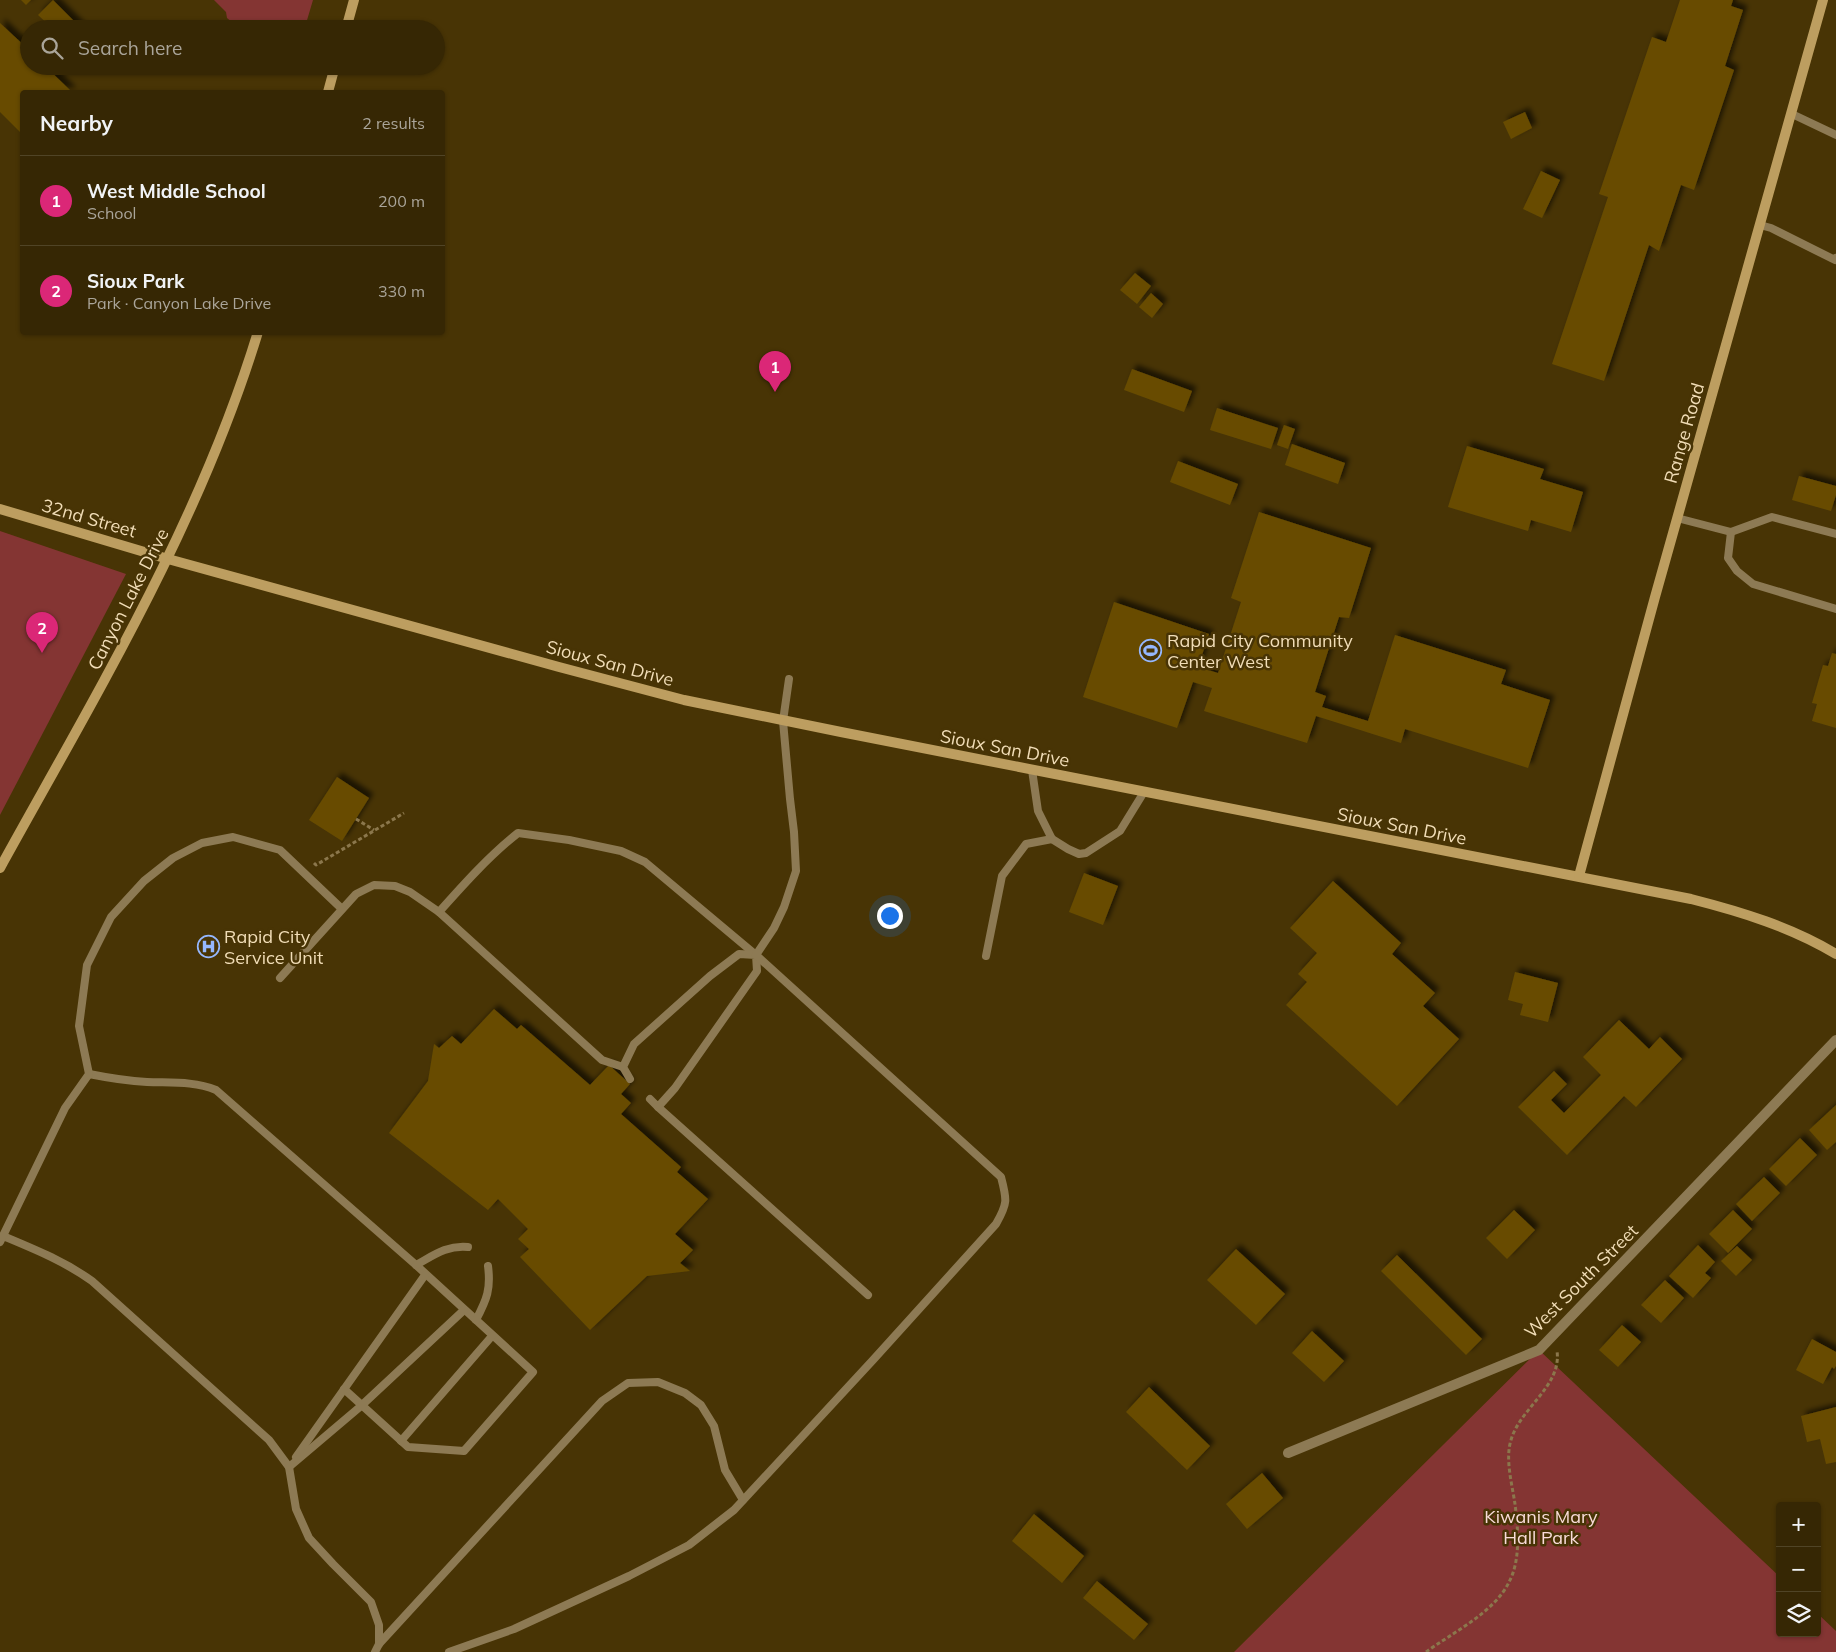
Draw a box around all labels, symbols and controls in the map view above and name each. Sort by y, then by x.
search box [20,20,445,75]
icon: search [38,34,66,62]
text: Search here [78,36,182,60]
text: Nearby [40,110,113,136]
text: 2 results [362,113,425,133]
text: West Middle School [87,179,266,203]
text: 1 [51,191,61,211]
text: 200 m [378,191,425,211]
text: School [87,203,136,223]
text: Sioux Park [87,269,184,293]
text: 2 [51,281,61,301]
text: 330 m [378,281,425,301]
text: Park · Canyon Lake Drive [87,293,271,313]
pin: 1 [759,351,791,392]
street label: Range Road [1659,380,1709,486]
street label: 32nd Street [39,494,139,542]
street label: Canyon Lake Drive [82,524,174,674]
pin: 2 [26,612,58,653]
place label: Rapid City Community Center West [1167,629,1353,673]
street label: Sioux San Drive [544,635,676,691]
sports icon: Rapid City Community Center West [1139,638,1163,662]
street label: Sioux San Drive [938,724,1072,772]
street label: Sioux San Drive [1335,802,1469,850]
your location [877,903,903,929]
place label: Rapid City Service Unit [224,925,323,969]
hospital icon: Rapid City Service Unit [196,934,220,958]
street label: West South Street [1519,1219,1643,1343]
map controls [1776,1502,1821,1637]
button: + [1776,1502,1821,1547]
park label: Kiwanis Mary Hall Park [1484,1505,1598,1549]
button: − [1776,1547,1821,1592]
button: layers [1776,1592,1821,1637]

